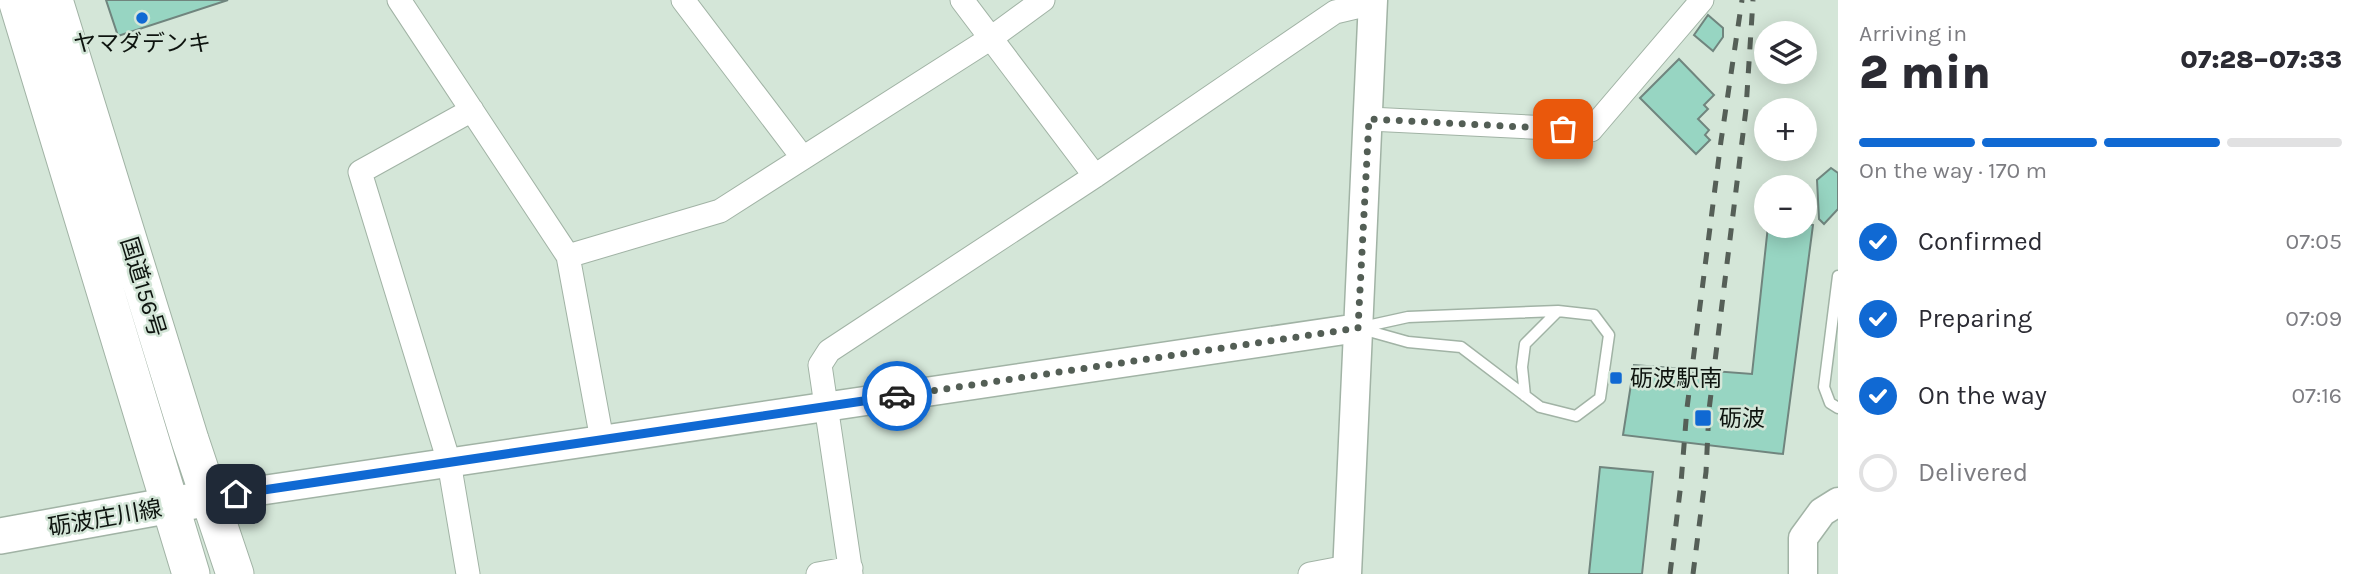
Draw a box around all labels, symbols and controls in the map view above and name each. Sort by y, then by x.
marker: ヤマダデンキ [134,10,150,26]
text: Arriving in [1859,20,1967,47]
map controls [1754,21,1817,238]
button: layers [1754,21,1817,84]
place label: ヤマダデンキ [73,30,211,57]
text: 07:28–07:33 [2180,44,2342,75]
text: 2 min [1859,46,1991,100]
button: + [1754,98,1817,161]
pin [1533,99,1593,159]
icon: bag [1544,110,1582,148]
text: On the way · 170 m [1859,157,2047,184]
button: − [1754,175,1817,238]
icon: check [1859,223,1897,261]
text: Confirmed [1918,226,2043,257]
text: 07:05 [2286,228,2342,255]
street label: 国道156号 [115,234,171,340]
icon: check [1859,300,1897,338]
text: Preparing [1918,303,2032,334]
text: 07:09 [2285,305,2342,332]
courier [862,361,932,431]
place label: 砺波駅南 [1630,365,1722,392]
marker: 砺波駅南 [1608,370,1624,386]
icon: car [878,377,916,415]
icon: check [1859,377,1897,415]
text: On the way [1918,380,2047,411]
text: 07:16 [2291,382,2342,409]
place label: 砺波 [1719,405,1765,432]
marker: 砺波 [1693,408,1713,428]
text: Delivered [1918,457,2028,488]
pin [206,464,266,524]
icon: home [217,475,255,513]
street label: 砺波庄川線 [46,495,164,541]

